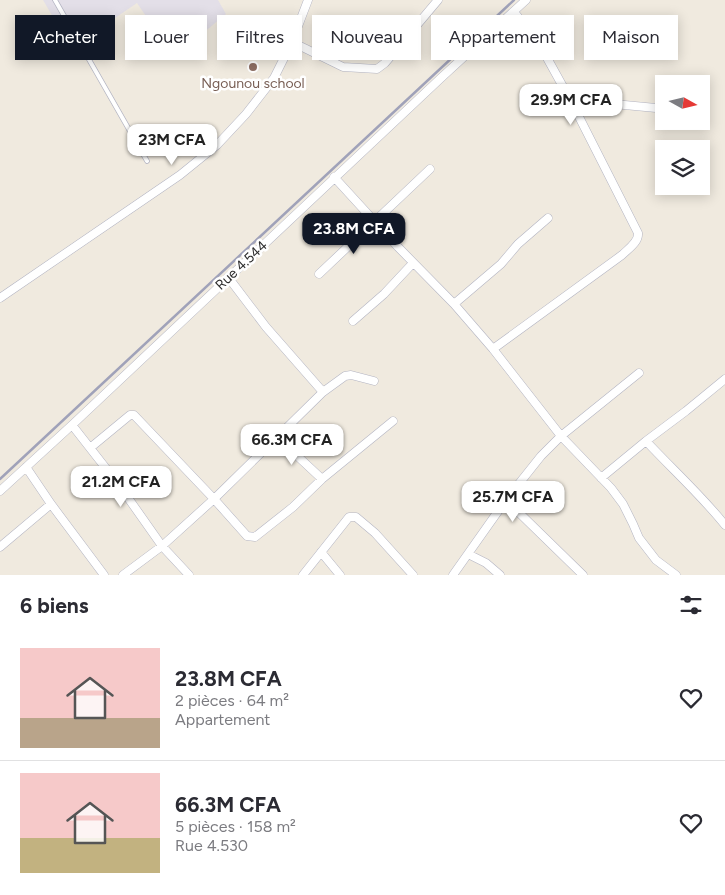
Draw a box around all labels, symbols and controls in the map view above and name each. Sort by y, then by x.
chip: Acheter [15,15,115,60]
chip: Louer [125,15,207,60]
chip: Filtres [217,15,302,60]
chip: Nouveau [312,15,421,60]
chip: Appartement [431,15,574,60]
chip: Maison [584,15,678,60]
marker: Ngounou school [247,61,259,73]
place label: Ngounou school [201,75,305,92]
north arrow [655,75,710,130]
map controls [655,75,710,195]
pin: 29.9M CFA [514,84,628,126]
text: 29.9M CFA [530,90,612,109]
pin: 23M CFA [126,124,218,166]
text: 23M CFA [138,130,206,149]
button: layers [655,140,710,195]
pin: 23.8M CFA [297,212,411,255]
text: 23.8M CFA [313,219,395,238]
street label: Rue 4.544 [212,237,271,294]
pin: 66.3M CFA [235,424,349,466]
text: 66.3M CFA [252,430,332,449]
pin: 21.2M CFA [64,466,178,508]
text: 21.2M CFA [82,472,160,491]
pin: 25.7M CFA [456,480,570,523]
text: 25.7M CFA [473,487,553,506]
icon: filters [677,591,705,619]
text: 6 biens [20,593,89,618]
text: 23.8M CFA [175,666,282,691]
icon: home [60,668,120,728]
icon: heart [677,684,705,712]
text: 2 pièces · 64 m² [175,691,289,710]
text: Appartement [175,710,270,729]
text: 66.3M CFA [175,792,281,817]
icon: home [60,793,120,853]
icon: heart [677,809,705,837]
text: 5 pièces · 158 m² [175,817,296,836]
text: Rue 4.530 [175,836,248,855]

